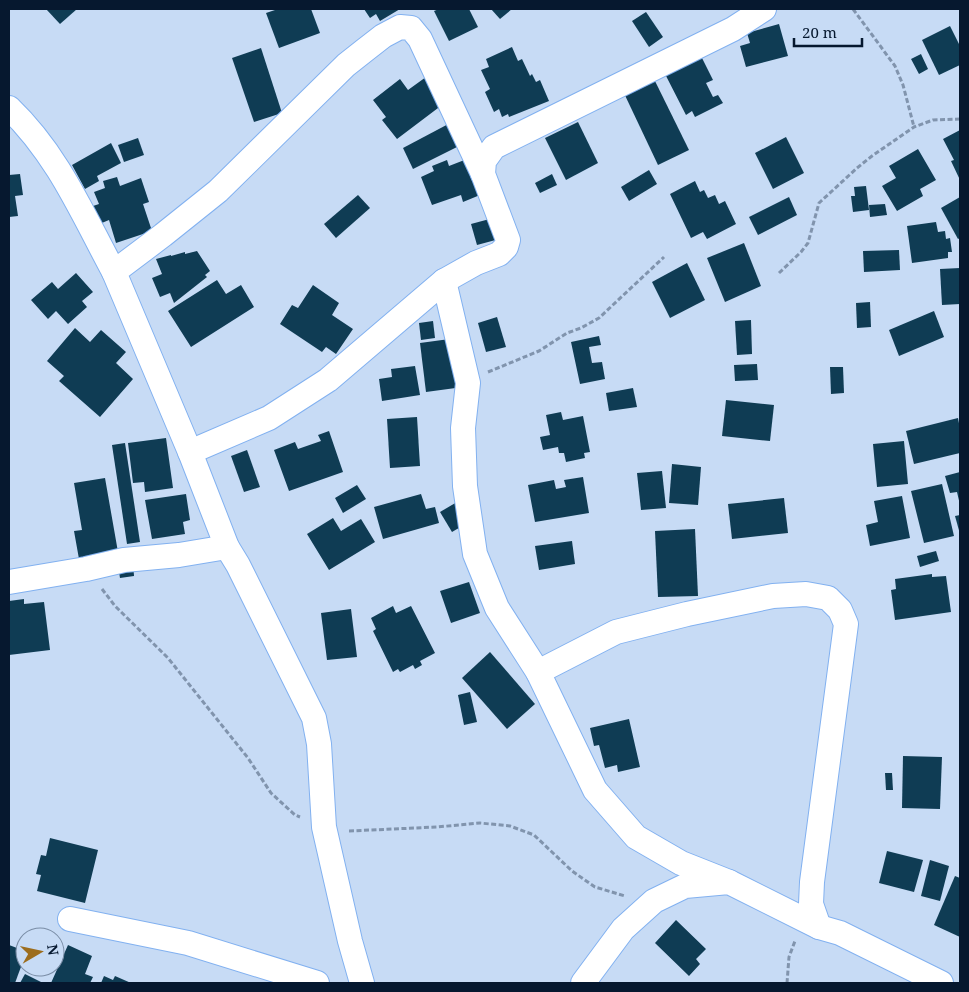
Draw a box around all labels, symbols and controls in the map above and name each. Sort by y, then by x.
scale bar [794,15,862,47]
text: 20 m [802,22,837,42]
north arrow [15,927,65,977]
text: N [43,943,64,957]

